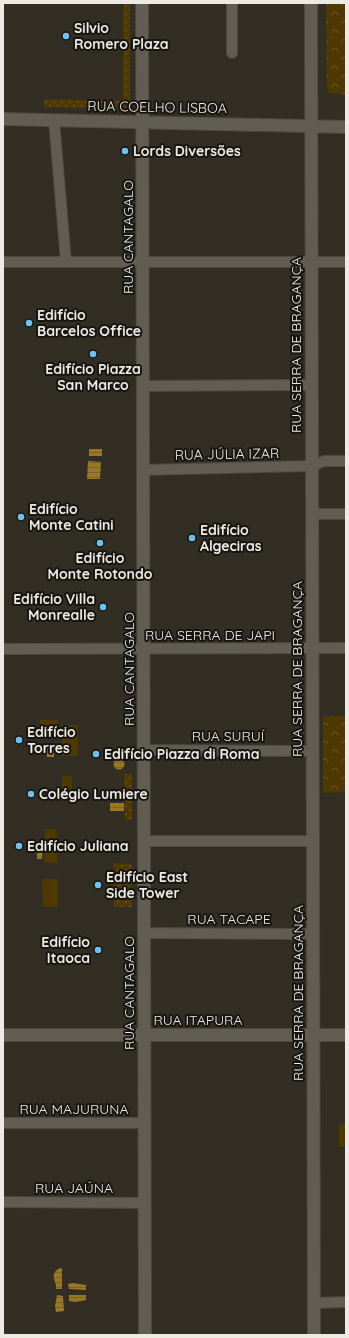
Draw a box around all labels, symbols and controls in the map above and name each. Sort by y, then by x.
place label: Silvio Romero Plaza [74,19,168,53]
marker: Silvio Romero Plaza [61,31,71,41]
street label: RUA COELHO LISBOA [87,97,227,117]
place label: Lords Diversões [133,142,241,160]
marker: Lords Diversões [120,146,130,156]
street label: RUA CANTAGALO [119,180,137,294]
street label: RUA SERRA DE BRAGANÇA [287,257,305,433]
place label: Edifício Barcelos Office [37,306,141,340]
marker: Edifício Barcelos Office [24,318,34,328]
marker: Edifício Piazza San Marco [88,349,98,359]
place label: Edifício Piazza San Marco [45,360,141,394]
street label: RUA JÚLIA IZAR [174,444,280,464]
place label: Edifício Monte Catini [29,500,114,534]
marker: Edifício Monte Catini [16,512,26,522]
place label: Edifício Algeciras [200,521,262,555]
marker: Edifício Algeciras [187,533,197,543]
marker: Edifício Monte Rotondo [95,538,105,548]
place label: Edifício Monte Rotondo [48,549,153,583]
street label: RUA SERRA DE BRAGANÇA [288,581,306,757]
place label: Edifício Villa Monrealle [13,590,95,624]
marker: Edifício Villa Monrealle [98,602,108,612]
street label: RUA CANTAGALO [120,612,138,726]
street label: RUA SERRA DE JAPI [145,626,275,644]
place label: Edifício Torres [27,723,76,757]
street label: RUA SURUÍ [192,727,265,745]
marker: Edifício Torres [14,735,24,745]
place label: Edifício Piazza di Roma [104,745,260,763]
marker: Edifício Piazza di Roma [91,749,101,759]
place label: Colégio Lumiere [39,785,148,803]
marker: Colégio Lumiere [26,789,36,799]
place label: Edifício Juliana [27,837,129,855]
marker: Edifício Juliana [14,841,24,851]
place label: Edifício East Side Tower [106,868,188,902]
marker: Edifício East Side Tower [93,880,103,890]
street label: RUA SERRA DE BRAGANÇA [289,905,307,1081]
street label: RUA TACAPE [187,910,271,928]
place label: Edifício Itaoca [41,933,90,967]
street label: RUA CANTAGALO [120,936,138,1050]
marker: Edifício Itaoca [93,945,103,955]
street label: RUA ITAPURA [153,1011,243,1029]
street label: RUA MAJURUNA [19,1100,129,1118]
street label: RUA JAÚNA [35,1179,113,1197]

